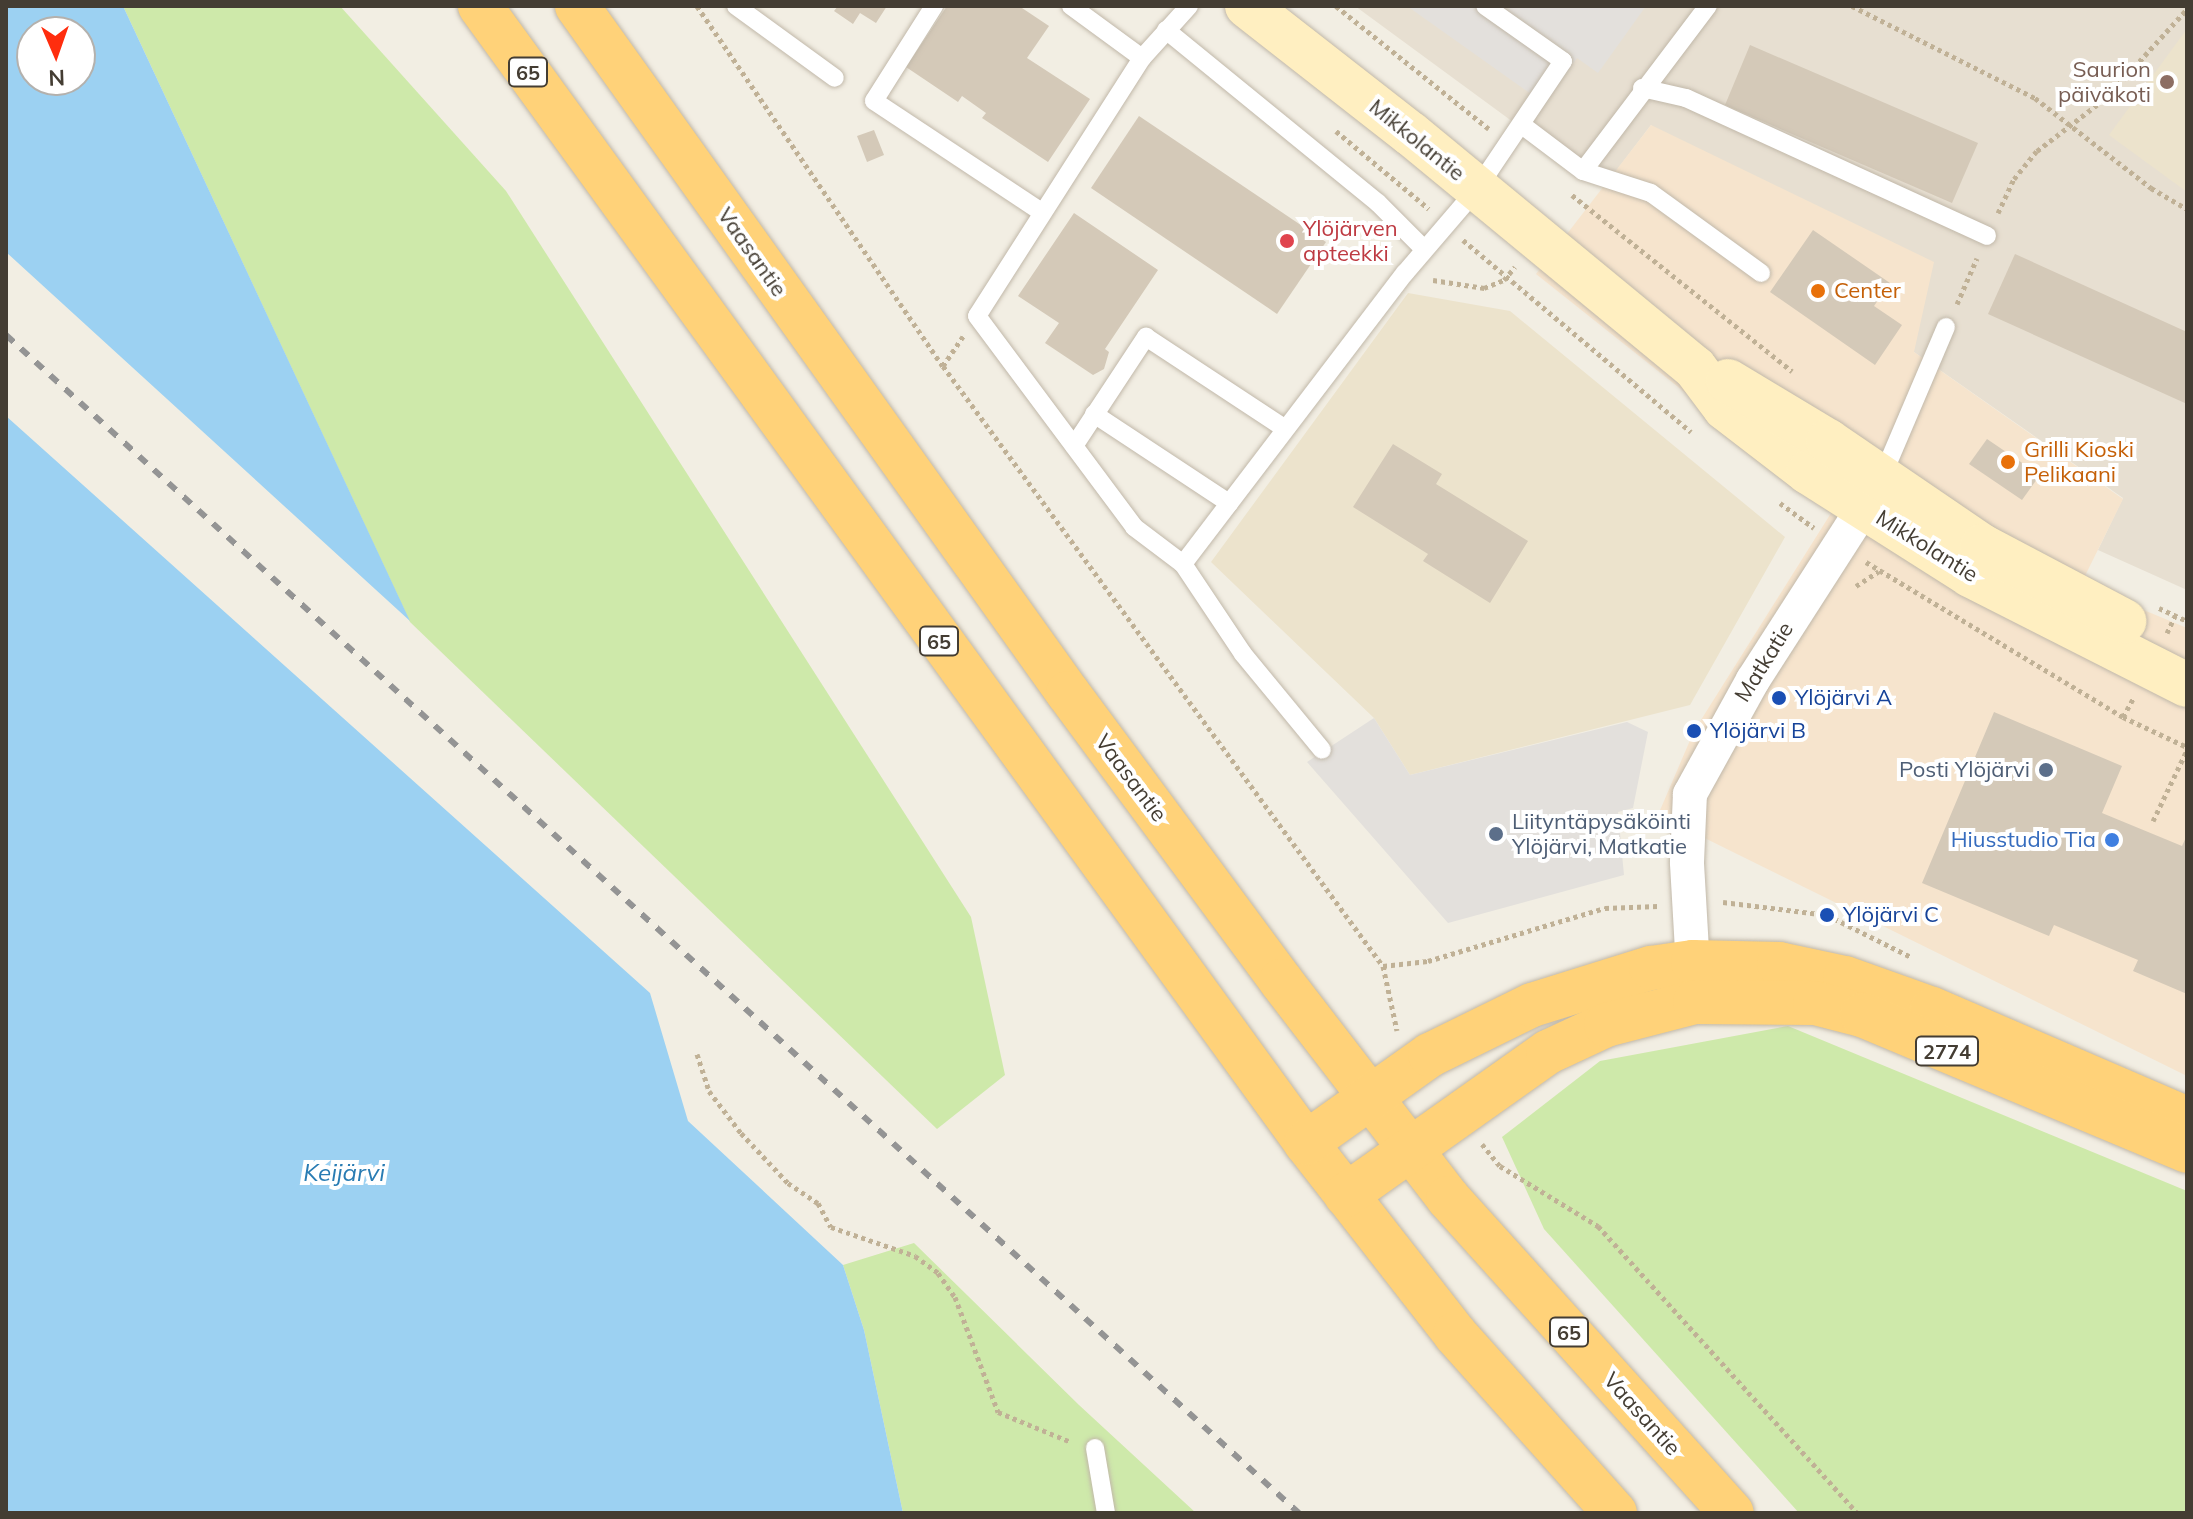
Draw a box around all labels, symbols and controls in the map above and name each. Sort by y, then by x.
north arrow [16,16,96,96]
road number: 65 [508,56,548,88]
place label: Saurion päiväkoti [2058,56,2151,108]
text: N [48,64,66,92]
marker: Saurion päiväkoti [2158,73,2176,91]
street label: Mikkolantie [1364,93,1470,187]
street label: Vaasantie [712,202,792,302]
place label: Ylöjärven apteekki [1303,215,1398,266]
marker: Ylöjärven apteekki [1278,232,1296,250]
place label: Center [1834,278,1901,304]
marker: Center [1809,282,1827,300]
place label: Grilli Kioski Pelikaani [2024,436,2134,488]
marker: Grilli Kioski Pelikaani [1999,453,2017,471]
street label: Mikkolantie [1871,504,1983,588]
street label: Matkatie [1729,617,1799,707]
road number: 65 [919,625,959,657]
place label: Ylöjärvi A [1795,685,1892,711]
marker: Ylöjärvi A [1770,689,1788,707]
place label: Ylöjärvi B [1710,718,1806,744]
marker: Ylöjärvi B [1685,722,1703,740]
street label: Vaasantie [1090,729,1172,827]
place label: Posti Ylöjärvi [1899,757,2030,783]
marker: Posti Ylöjärvi [2037,761,2055,779]
place label: Liityntäpysäköinti Ylöjärvi, Matkatie [1512,808,1691,860]
marker: Liityntäpysäköinti Ylöjärvi, Matkatie [1487,825,1505,843]
place label: Hiusstudio Tia [1951,827,2096,853]
marker: Hiusstudio Tia [2103,831,2121,849]
place label: Ylöjärvi C [1843,902,1939,928]
marker: Ylöjärvi C [1818,906,1836,924]
road number: 2774 [1915,1035,1979,1067]
water label: Keijärvi [303,1159,385,1187]
road number: 65 [1549,1316,1589,1348]
street label: Vaasantie [1598,1367,1686,1461]

